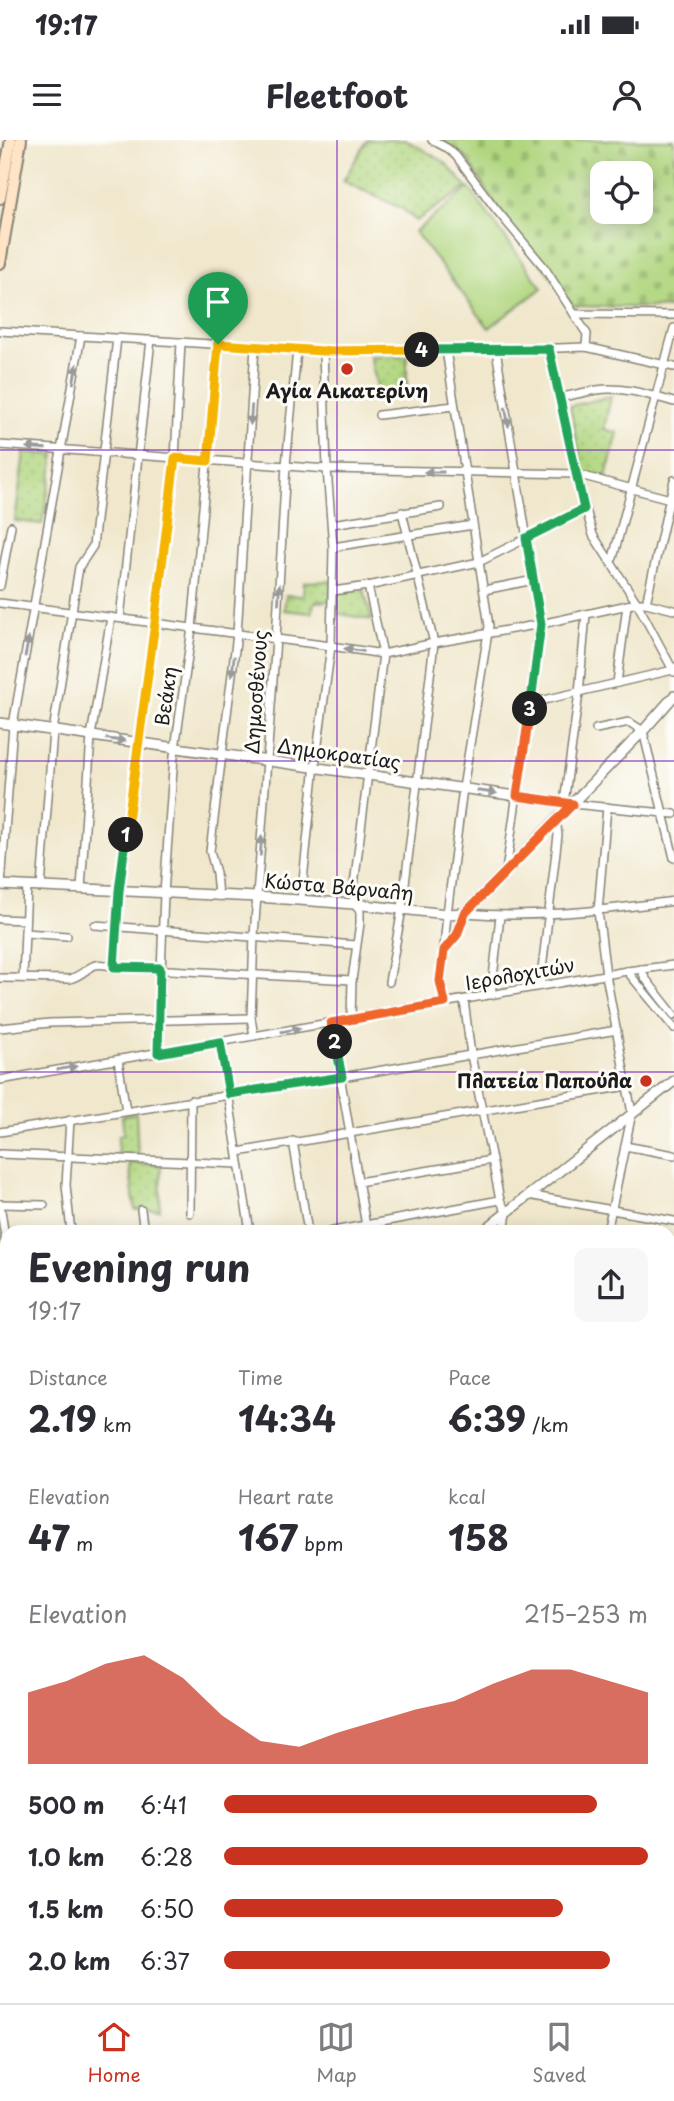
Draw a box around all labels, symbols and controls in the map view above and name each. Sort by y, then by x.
text: 19:17 [35,5,97,44]
text: Fleetfoot [266,71,408,119]
icon: menu [28,76,66,114]
icon: person [608,76,646,114]
map controls [590,161,653,224]
button: locate [590,161,653,224]
pin [188,272,248,344]
icon: arrive [199,283,237,321]
pin: 4 [404,332,440,368]
text: 4 [415,335,428,363]
marker: Αγία Αικατερίνη [339,361,355,377]
one-way arrow [70,363,81,385]
place label: Αγία Αικατερίνη [265,376,428,404]
one-way arrow [245,404,256,426]
one-way arrow [502,406,513,428]
one-way arrow [25,442,47,453]
one-way arrow [423,466,445,477]
one-way arrow [274,583,285,605]
street label: Δημοσθένους [237,629,273,755]
one-way arrow [22,636,33,658]
one-way arrow [343,644,365,655]
one-way arrow [227,655,238,677]
street label: Βεάκη [147,664,183,727]
pin: 3 [512,692,548,726]
text: 3 [523,694,536,722]
street label: Δημοκρατίας [276,730,403,776]
one-way arrow [105,735,127,746]
one-way arrow [476,786,498,797]
pin: 1 [108,818,144,852]
text: 1 [121,820,130,848]
one-way arrow [255,834,266,856]
street label: Κώστα Βάρναλη [263,866,415,906]
street label: Ιερολοχιτών [463,950,577,996]
one-way arrow [280,1024,302,1035]
pin: 2 [318,1024,352,1060]
text: 2 [328,1027,341,1055]
one-way arrow [56,1062,78,1073]
place label: Πλατεία Παπούλα [457,1066,632,1094]
marker: Πλατεία Παπούλα [638,1073,654,1089]
text: Evening run [28,1238,250,1295]
button: share [574,1248,648,1322]
text: 19:17 [28,1293,81,1328]
text: Distance [28,1363,108,1391]
text: Time [238,1363,283,1391]
text: Pace [448,1363,491,1391]
text: 2.19 [28,1391,97,1444]
text: 14:34 [238,1391,336,1444]
text: 6:39 [448,1391,526,1444]
text: km [97,1410,132,1438]
text: /km [526,1410,569,1438]
text: Elevation [28,1482,110,1510]
text: Heart rate [238,1482,334,1510]
text: kcal [448,1482,486,1510]
text: 47 [28,1510,70,1563]
text: 167 [238,1510,298,1563]
text: 158 [448,1510,509,1563]
text: m [70,1529,93,1557]
text: bpm [298,1529,344,1557]
text: Elevation [28,1596,127,1631]
text: 215–253 m [524,1596,648,1631]
text: 500 m [28,1787,105,1822]
text: 6:41 [140,1787,187,1822]
text: 1.0 km [28,1839,105,1874]
text: 6:28 [140,1839,193,1874]
text: 1.5 km [28,1891,104,1926]
text: 6:50 [140,1891,194,1926]
text: 2.0 km [28,1943,110,1978]
text: 6:37 [140,1943,190,1978]
tab: Home [88,2018,141,2088]
tab: Map [316,2018,357,2088]
tab: Saved [532,2018,586,2088]

